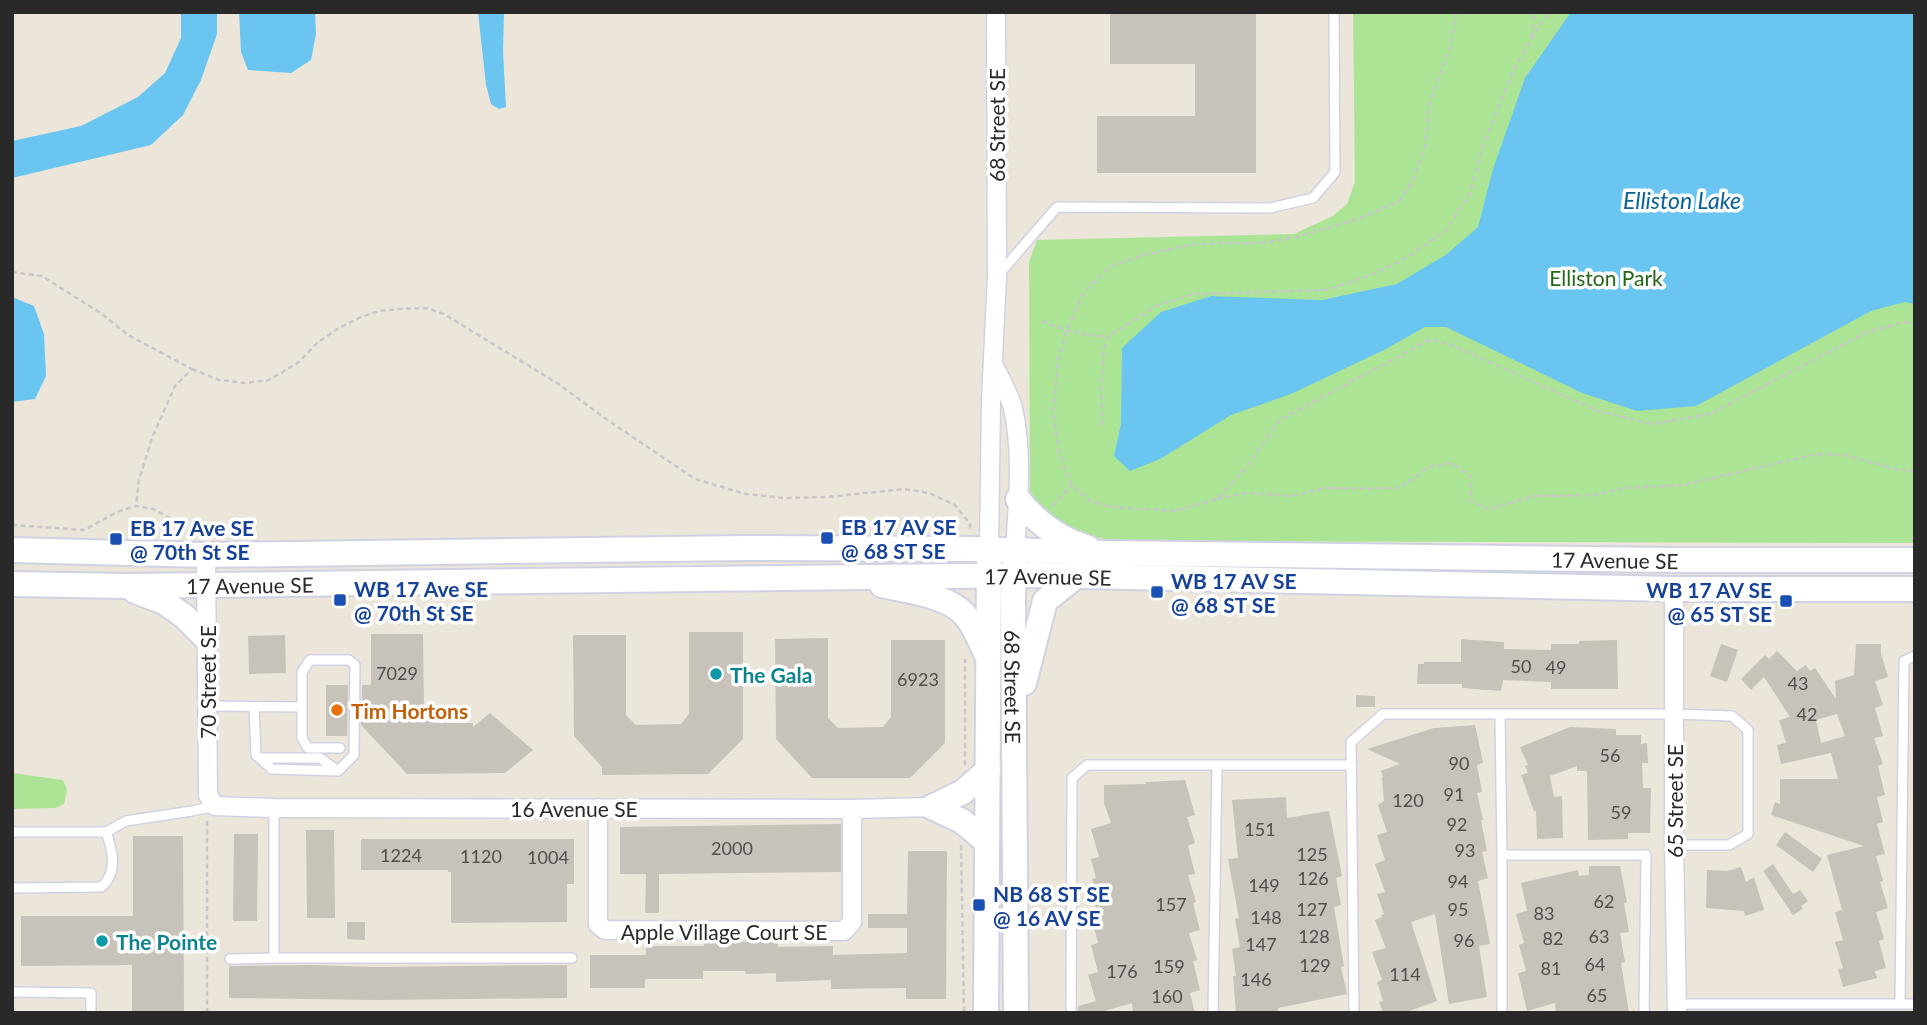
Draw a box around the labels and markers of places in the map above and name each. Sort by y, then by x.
place label: EB 17 AV SE @ 68 ST SE [841,514,957,563]
place label: EB 17 Ave SE @ 70th St SE [130,515,254,564]
marker: EB 17 AV SE @ 68 ST SE [819,530,835,546]
marker: EB 17 Ave SE @ 70th St SE [108,531,124,547]
place label: WB 17 AV SE @ 68 ST SE [1171,568,1297,617]
place label: WB 17 Ave SE @ 70th St SE [354,576,488,625]
place label: WB 17 AV SE @ 65 ST SE [1646,577,1772,626]
marker: WB 17 AV SE @ 68 ST SE [1149,584,1165,600]
marker: WB 17 Ave SE @ 70th St SE [332,592,348,608]
marker: WB 17 AV SE @ 65 ST SE [1778,593,1794,609]
place label: The Gala [730,662,812,687]
marker: The Gala [708,666,724,682]
place label: Tim Hortons [351,698,468,723]
marker: Tim Hortons [329,702,345,718]
place label: NB 68 ST SE @ 16 AV SE [993,881,1110,930]
marker: NB 68 ST SE @ 16 AV SE [971,897,987,913]
place label: The Pointe [116,929,217,954]
marker: The Pointe [94,933,110,949]

